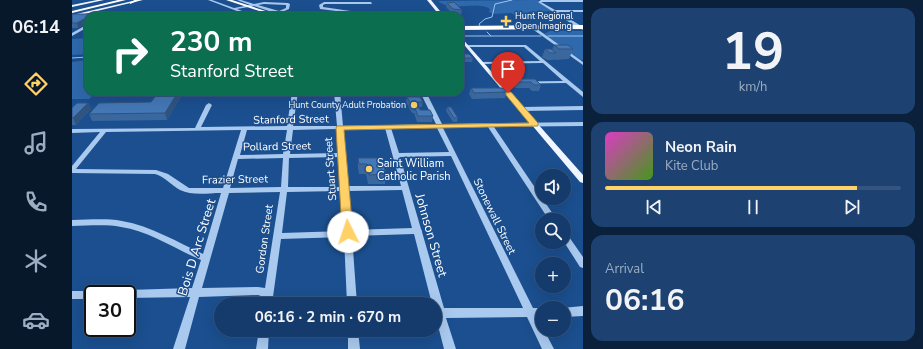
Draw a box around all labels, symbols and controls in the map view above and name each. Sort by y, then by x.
place label: Hunt Regional Open Imaging [515,10,573,32]
text: 06:14 [12,15,60,39]
marker: Hunt Regional Open Imaging [500,15,512,27]
text: 19 [722,16,784,87]
text: 230 m [170,23,253,61]
icon: right [104,28,156,80]
pin [491,52,525,93]
icon: arrive [497,58,519,80]
text: Stanford Street [170,59,293,83]
icon: directions [22,70,50,98]
text: km/h [739,78,767,96]
place label: Hunt County Adult Probation [288,99,406,111]
marker: Hunt County Adult Probation [409,100,419,110]
street label: Stanford Street [253,111,329,128]
icon: music [22,129,50,157]
street label: Stuart Street [321,137,340,201]
text: Neon Rain [665,137,737,157]
street label: Pollard Street [243,138,311,155]
place label: Saint William Catholic Parish [377,156,451,184]
text: Kite Club [665,157,718,175]
marker: Saint William Catholic Parish [364,164,374,174]
map controls [535,169,571,337]
button: sound [535,169,571,205]
street label: Frazier Street [202,171,268,188]
street label: Stonewall Street [470,176,520,257]
icon: phone [22,188,50,216]
street label: Johnson Street [410,191,452,279]
street label: Bois D Arc Street [174,196,220,298]
icon: previous [643,196,665,218]
icon: pause [742,196,764,218]
icon: next [841,196,863,218]
street label: Gordon Street [252,203,277,275]
position arrow [327,211,369,253]
button: search [535,213,571,249]
icon: climate [22,247,50,275]
button: + [535,257,571,293]
text: Arrival [605,260,644,278]
text: 06:16 [605,280,684,321]
speed limit sign: 30 [84,285,136,337]
button: − [535,301,571,337]
icon: car [22,306,50,334]
text: 06:16 · 2 min · 670 m [255,307,401,327]

